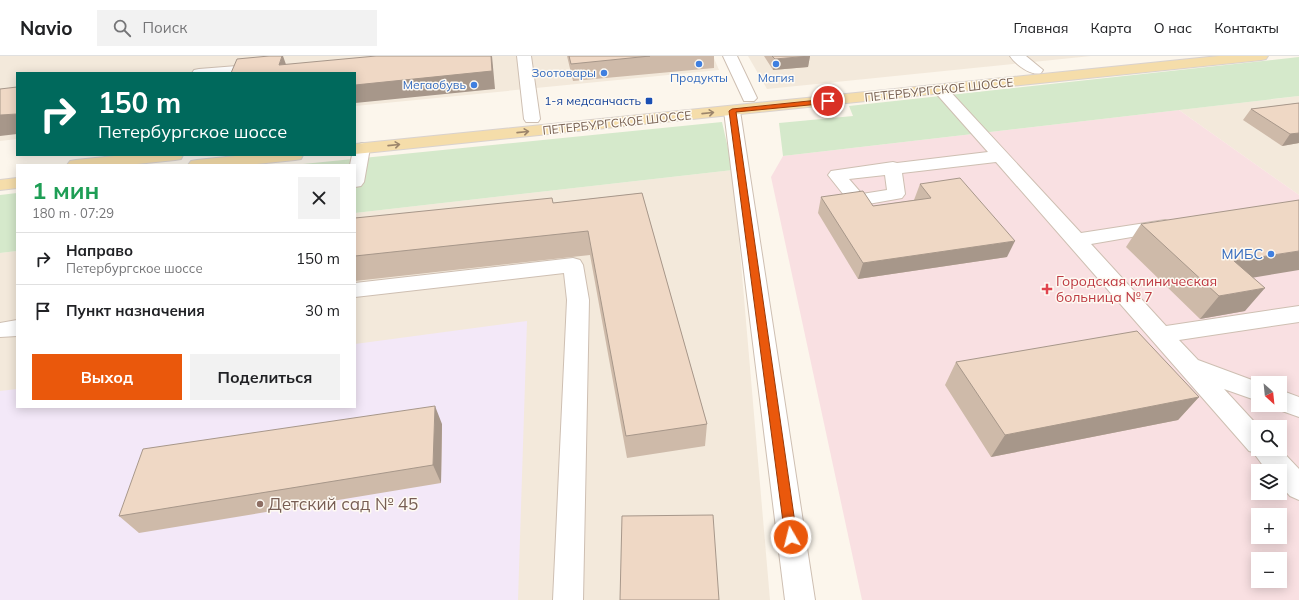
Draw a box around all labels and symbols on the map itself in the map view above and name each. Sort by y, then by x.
marker: Продукты [694,59,704,69]
marker: Магия [771,59,781,69]
place label: Зоотовары [532,65,596,80]
marker: Зоотовары [599,68,609,78]
place label: Продукты [670,70,728,85]
place label: Магия [758,70,794,85]
street label: ПЕТЕРБУРГСКОЕ ШОССЕ [864,74,1014,105]
place label: Мегаобувь [403,77,466,92]
marker: Мегаобувь [469,80,479,90]
pin [811,84,845,118]
place label: 1-я медсанчасть [544,93,641,108]
marker: 1-я медсанчасть [644,96,654,106]
street label: ПЕТЕРБУРГСКОЕ ШОССЕ [542,107,692,138]
one-way arrow [701,110,714,117]
one-way arrow [516,128,529,136]
one-way arrow [387,141,400,149]
place label: МИБС [1221,245,1263,263]
marker: МИБС [1266,249,1276,259]
place label: Городская клиническая больница № 7 [1056,272,1217,306]
marker: Городская клиническая больница № 7 [1041,283,1053,295]
north arrow [1251,376,1287,412]
place label: Детский сад № 45 [268,493,418,514]
marker: Детский сад № 45 [255,499,265,509]
position arrow [770,516,812,558]

